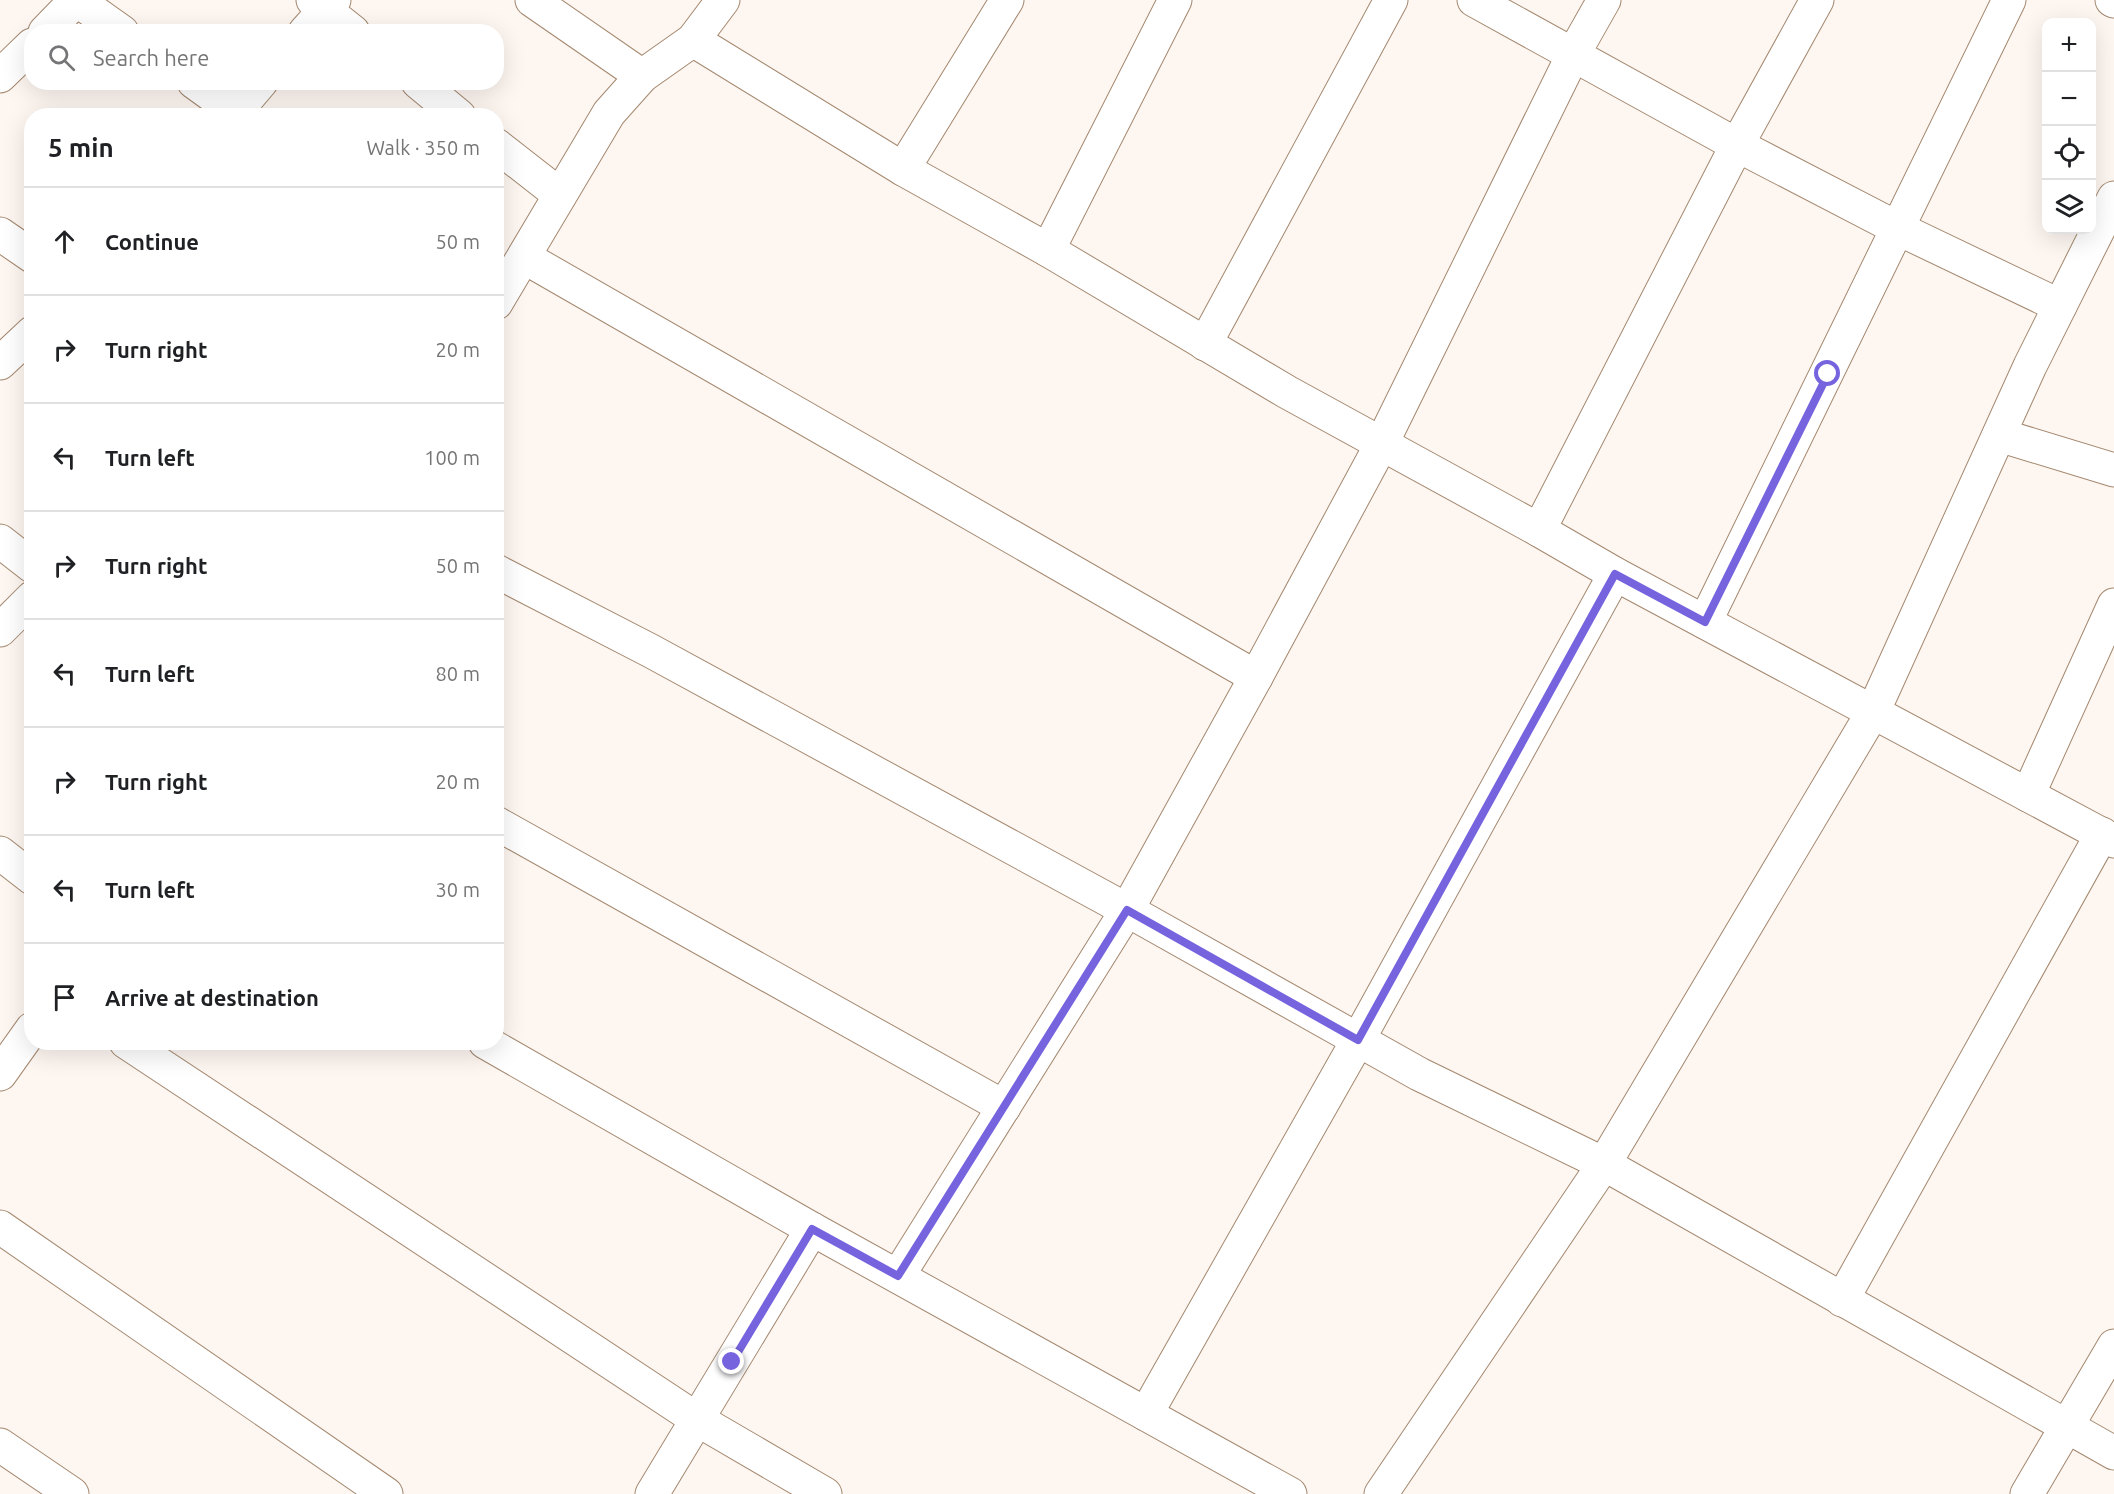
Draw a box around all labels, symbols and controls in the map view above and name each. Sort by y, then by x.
map controls [2042,18,2096,234]
button: + [2042,18,2096,72]
search box [24,24,504,90]
icon: search [45,41,78,74]
text: Search here [93,45,209,70]
button: − [2042,72,2096,126]
button: locate [2042,126,2096,180]
text: 5 min [48,133,114,162]
text: Walk · 350 m [367,136,480,159]
button: layers [2042,180,2096,234]
icon: ahead [48,225,81,258]
text: Continue [105,229,199,254]
text: 50 m [436,230,480,253]
icon: right [48,333,81,366]
text: Turn right [105,337,207,362]
text: 20 m [436,338,480,361]
route start [1814,360,1840,386]
icon: left [48,441,81,474]
text: Turn left [105,445,195,470]
text: 100 m [424,446,480,469]
icon: right [48,549,81,582]
text: Turn right [105,553,207,578]
text: 50 m [436,554,480,577]
icon: left [48,657,81,690]
text: Turn left [105,661,195,686]
text: 80 m [436,662,480,685]
icon: right [48,765,81,798]
text: Turn right [105,769,207,794]
text: 20 m [436,770,480,793]
icon: left [48,873,81,906]
text: Turn left [105,877,195,902]
text: 30 m [436,878,480,901]
icon: arrive [48,981,81,1014]
text: Arrive at destination [105,985,319,1010]
route end [718,1348,744,1374]

